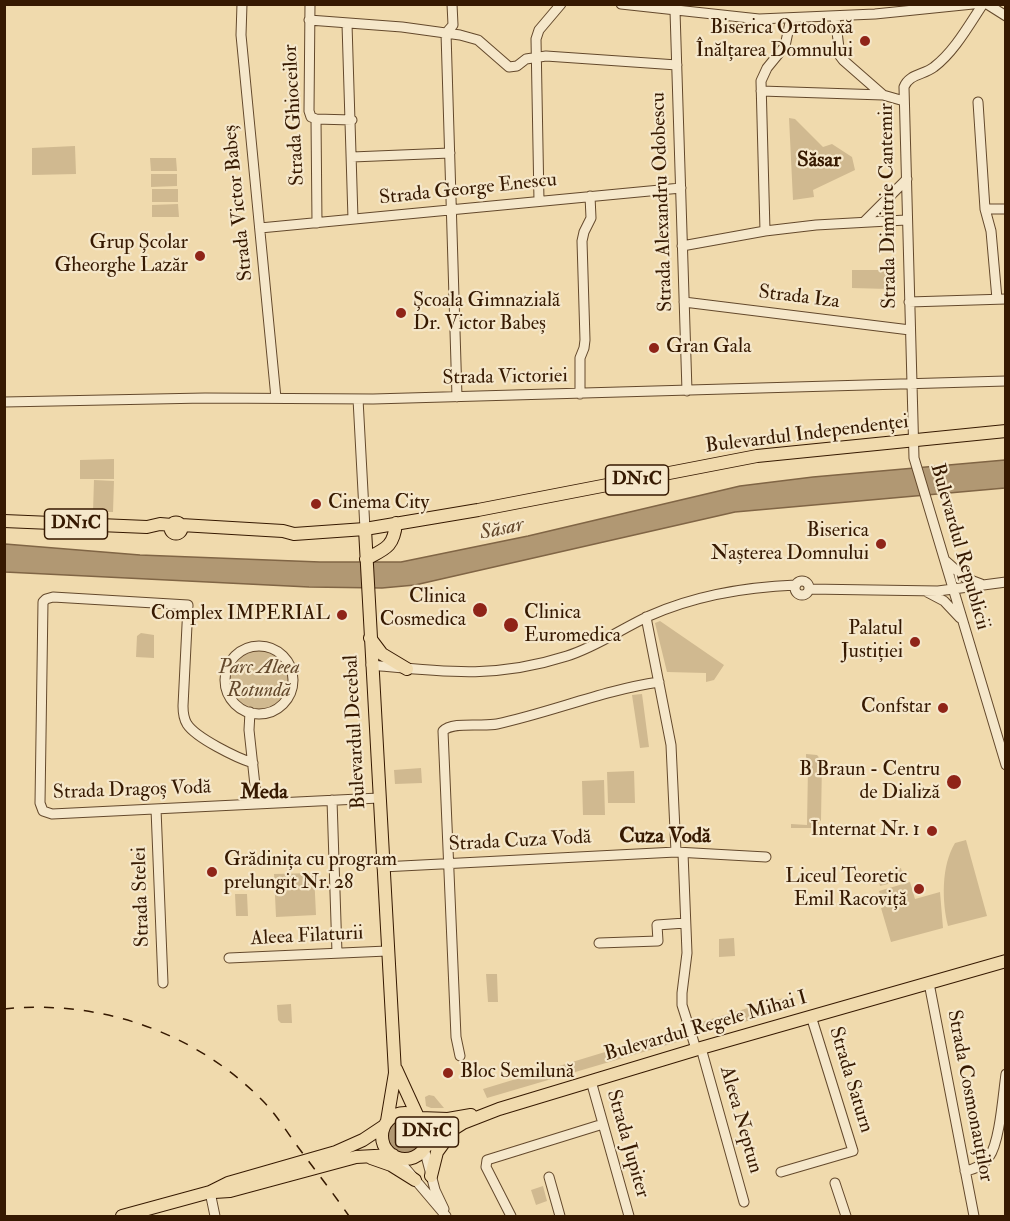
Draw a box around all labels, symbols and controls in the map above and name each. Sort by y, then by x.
place label: Biserica Ortodoxă Înălțarea Domnului [696,17,853,64]
marker: Biserica Ortodoxă Înălțarea Domnului [858,34,872,48]
street label: Strada Ghioceilor [279,44,311,186]
street label: Strada Alexandru Odobescu [647,92,679,312]
street label: Strada Dimitrie Cantemir [875,103,903,309]
street label: Strada Victor Babeș [219,124,259,282]
district label: Săsar [797,148,841,174]
street label: Strada George Enescu [378,169,558,211]
place label: Grup Școlar Gheorghe Lazăr [54,232,188,279]
marker: Grup Școlar Gheorghe Lazăr [193,249,207,263]
street label: Strada Iza [757,281,841,315]
place label: Școala Gimnazială Dr. Victor Babeș [413,290,560,337]
marker: Școala Gimnazială Dr. Victor Babeș [394,306,408,320]
place label: Gran Gala [666,336,751,360]
marker: Gran Gala [647,341,661,355]
street label: Strada Victoriei [442,365,568,391]
street label: Bulevardul Independenței [704,411,910,459]
street label: Bulevardul Republicii [924,461,994,633]
road number: DN1C [606,465,668,495]
place label: Cinema City [328,492,429,516]
marker: Cinema City [309,497,323,511]
road number: DN1C [44,509,107,539]
water label: Săsar [478,513,526,547]
place label: Biserica Nașterea Domnului [711,520,869,567]
marker: Biserica Nașterea Domnului [874,537,888,551]
place label: Clinica Cosmedica [380,586,466,633]
marker: Clinica Cosmedica [471,601,489,619]
place label: Clinica Euromedica [524,602,621,649]
place label: Complex IMPERIAL [151,603,330,627]
marker: Complex IMPERIAL [335,608,349,622]
marker: Clinica Euromedica [502,616,520,634]
place label: Palatul Justiției [841,618,903,665]
marker: Palatul Justiției [908,635,922,649]
street label: Bulevardul Decebal [340,654,372,810]
park label: Parc Aleea Rotundă [218,657,300,704]
place label: Confstar [861,696,931,720]
marker: Confstar [936,701,950,715]
place label: B Braun - Centru de Dializă [799,759,940,806]
marker: B Braun - Centru de Dializă [945,773,963,791]
street label: Strada Dragoș Vodă [53,776,211,806]
district label: Meda [240,780,288,806]
place label: Internat Nr. 1 [810,819,920,843]
district label: Cuza Vodă [619,824,711,850]
marker: Internat Nr. 1 [925,824,939,838]
street label: Strada Cuza Vodă [448,826,592,858]
street label: Strada Stelei [128,846,156,948]
place label: Grădinița cu program prelungit Nr. 28 [224,849,397,896]
marker: Grădinița cu program prelungit Nr. 28 [205,865,219,879]
place label: Liceul Teoretic Emil Racoviță [785,866,907,913]
marker: Liceul Teoretic Emil Racoviță [912,882,926,896]
street label: Aleea Filaturii [250,922,364,952]
street label: Bulevardul Regele Mihai I [602,987,810,1067]
street label: Strada Cosmonauților [941,1008,997,1184]
street label: Strada Saturn [823,1024,877,1136]
place label: Bloc Semilună [460,1061,574,1085]
street label: Aleea Neptun [713,1064,767,1176]
marker: Bloc Semilună [441,1066,455,1080]
street label: Strada Jupiter [600,1087,654,1201]
road number: DN1C [396,1117,458,1147]

